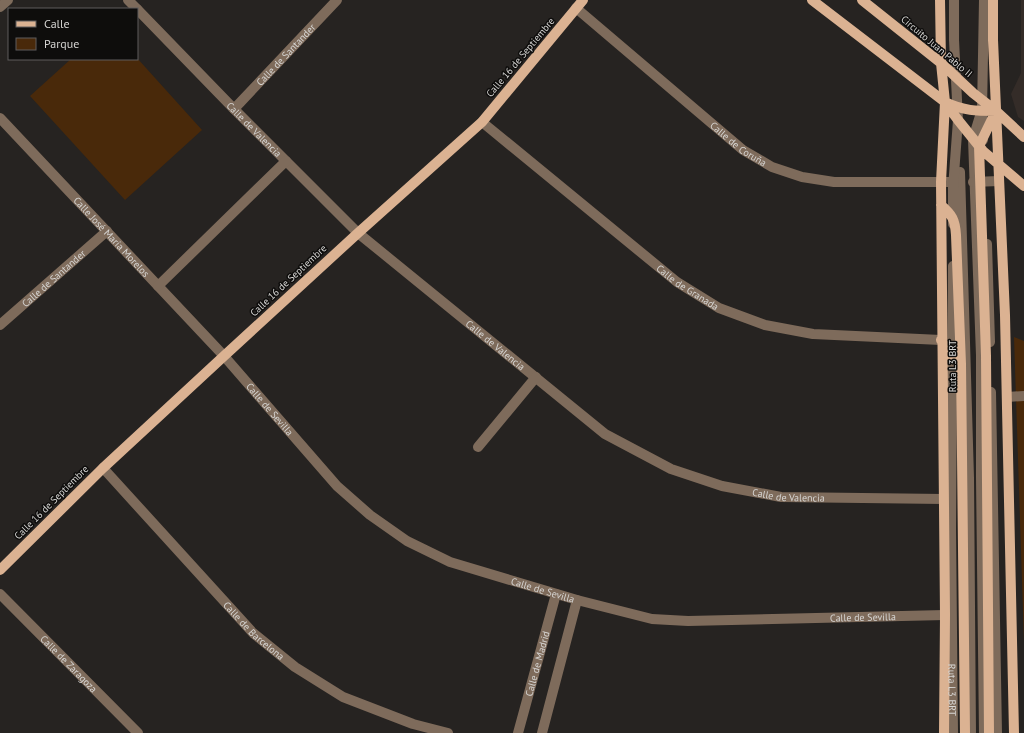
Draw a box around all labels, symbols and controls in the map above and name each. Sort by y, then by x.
legend [8,8,138,60]
street label: Circuito Juan Pablo II [898,13,975,80]
street label: Calle 16 de Septiembre [483,15,557,100]
text: Calle [44,16,70,31]
street label: Calle de Santander [253,21,319,89]
text: Parque [44,36,79,51]
street label: Calle de Valencia [224,99,284,160]
street label: Calle de Coruña [707,119,769,169]
street label: Calle José María Morelos [71,194,152,280]
street label: Calle 16 de Septiembre [247,242,329,319]
street label: Calle de Santander [19,247,89,310]
street label: Calle de Granada [654,262,721,313]
street label: Calle de Valencia [463,317,528,373]
street label: Ruta L3 BRT [946,339,959,392]
street label: Calle de Sevilla [243,380,296,438]
street label: Calle 16 de Septiembre [11,462,91,542]
street label: Calle de Valencia [751,486,825,505]
street label: Calle de Sevilla [509,575,576,606]
street label: Calle de Barcelona [220,599,287,663]
street label: Calle de Sevilla [830,610,896,625]
street label: Calle de Madrid [522,630,553,698]
street label: Calle de Zaragoza [37,632,100,695]
street label: Ruta L3 BRT [945,664,959,717]

